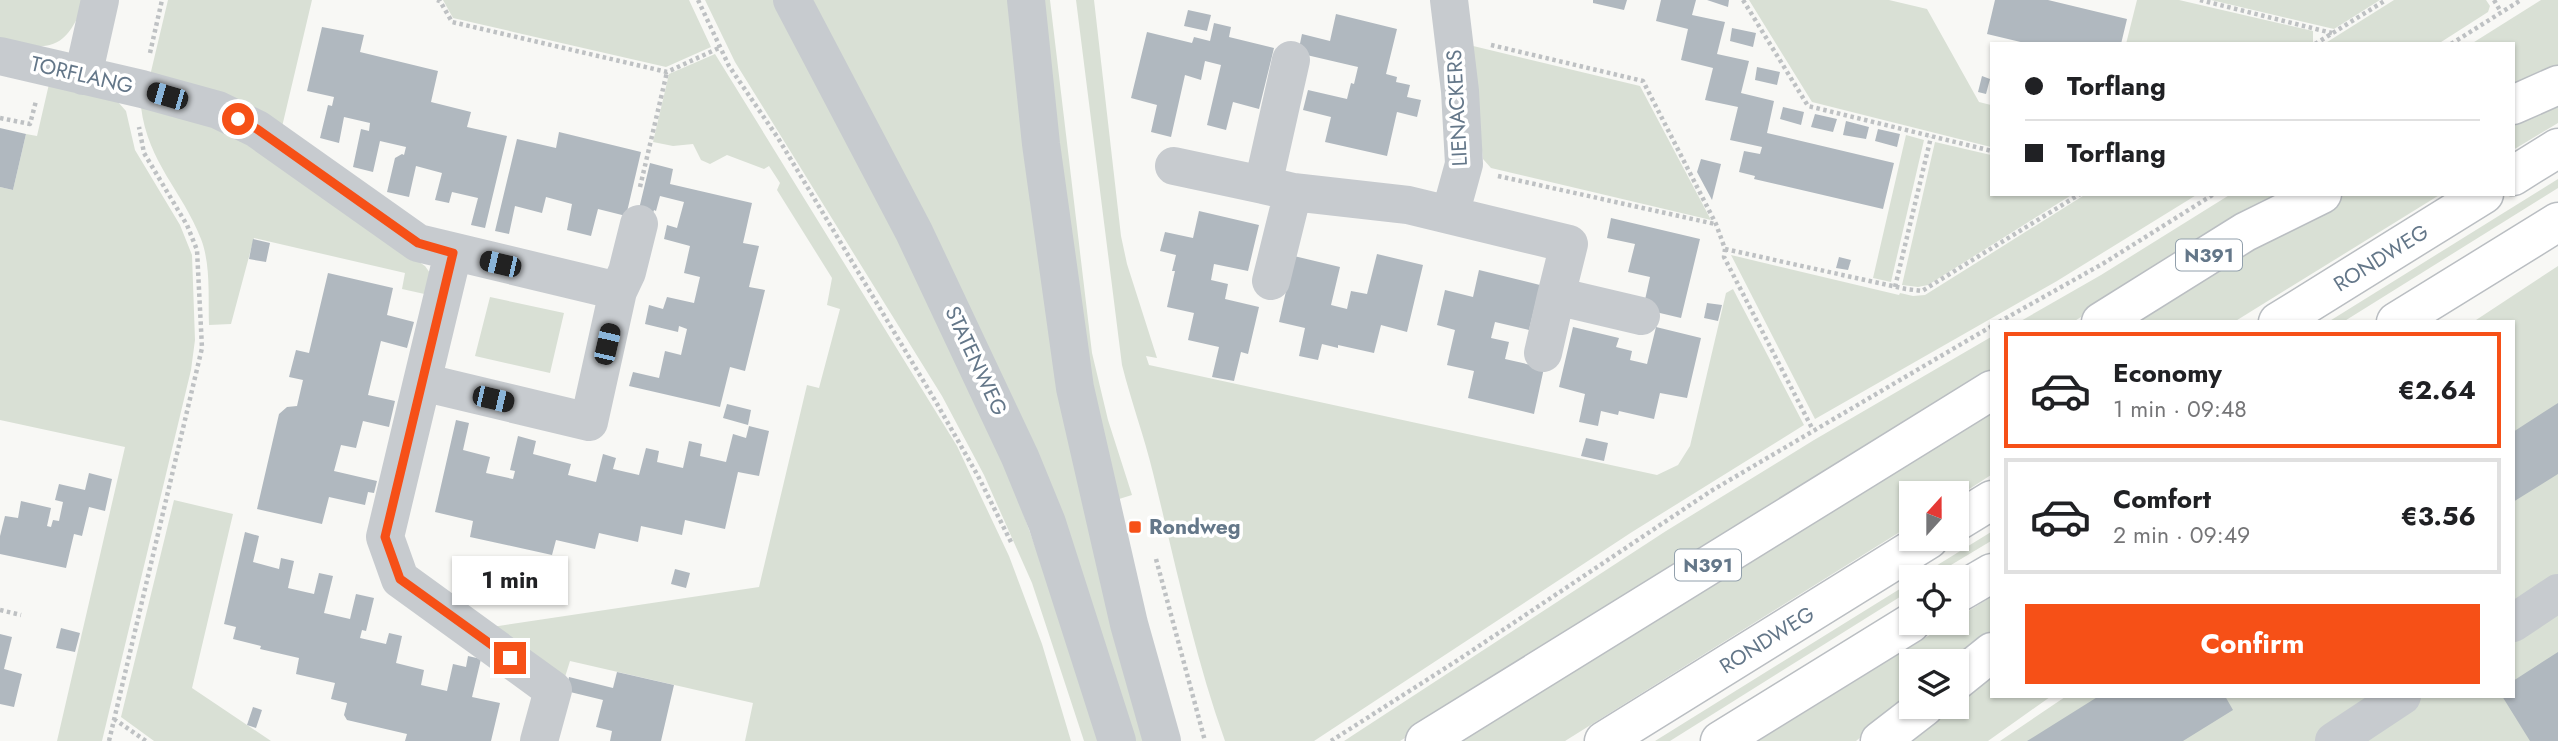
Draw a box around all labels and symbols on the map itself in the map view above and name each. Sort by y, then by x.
street label: TORFLANG [28,49,136,101]
street label: LIENACKERS [1439,49,1475,167]
car [144,80,191,112]
route start [222,103,254,135]
street label: RONDWEG [2328,217,2434,299]
road number: N391 [2176,240,2242,270]
car [478,249,523,279]
street label: STATENWEG [938,301,1014,421]
car [593,321,622,367]
car [471,384,516,414]
north arrow [1899,481,1969,551]
place label: Rondweg [1149,512,1241,542]
marker: Rondweg [1127,519,1143,535]
road number: N391 [1675,550,1741,580]
callout: 1 min [452,556,568,606]
street label: RONDWEG [1714,599,1820,681]
route end [494,642,526,674]

